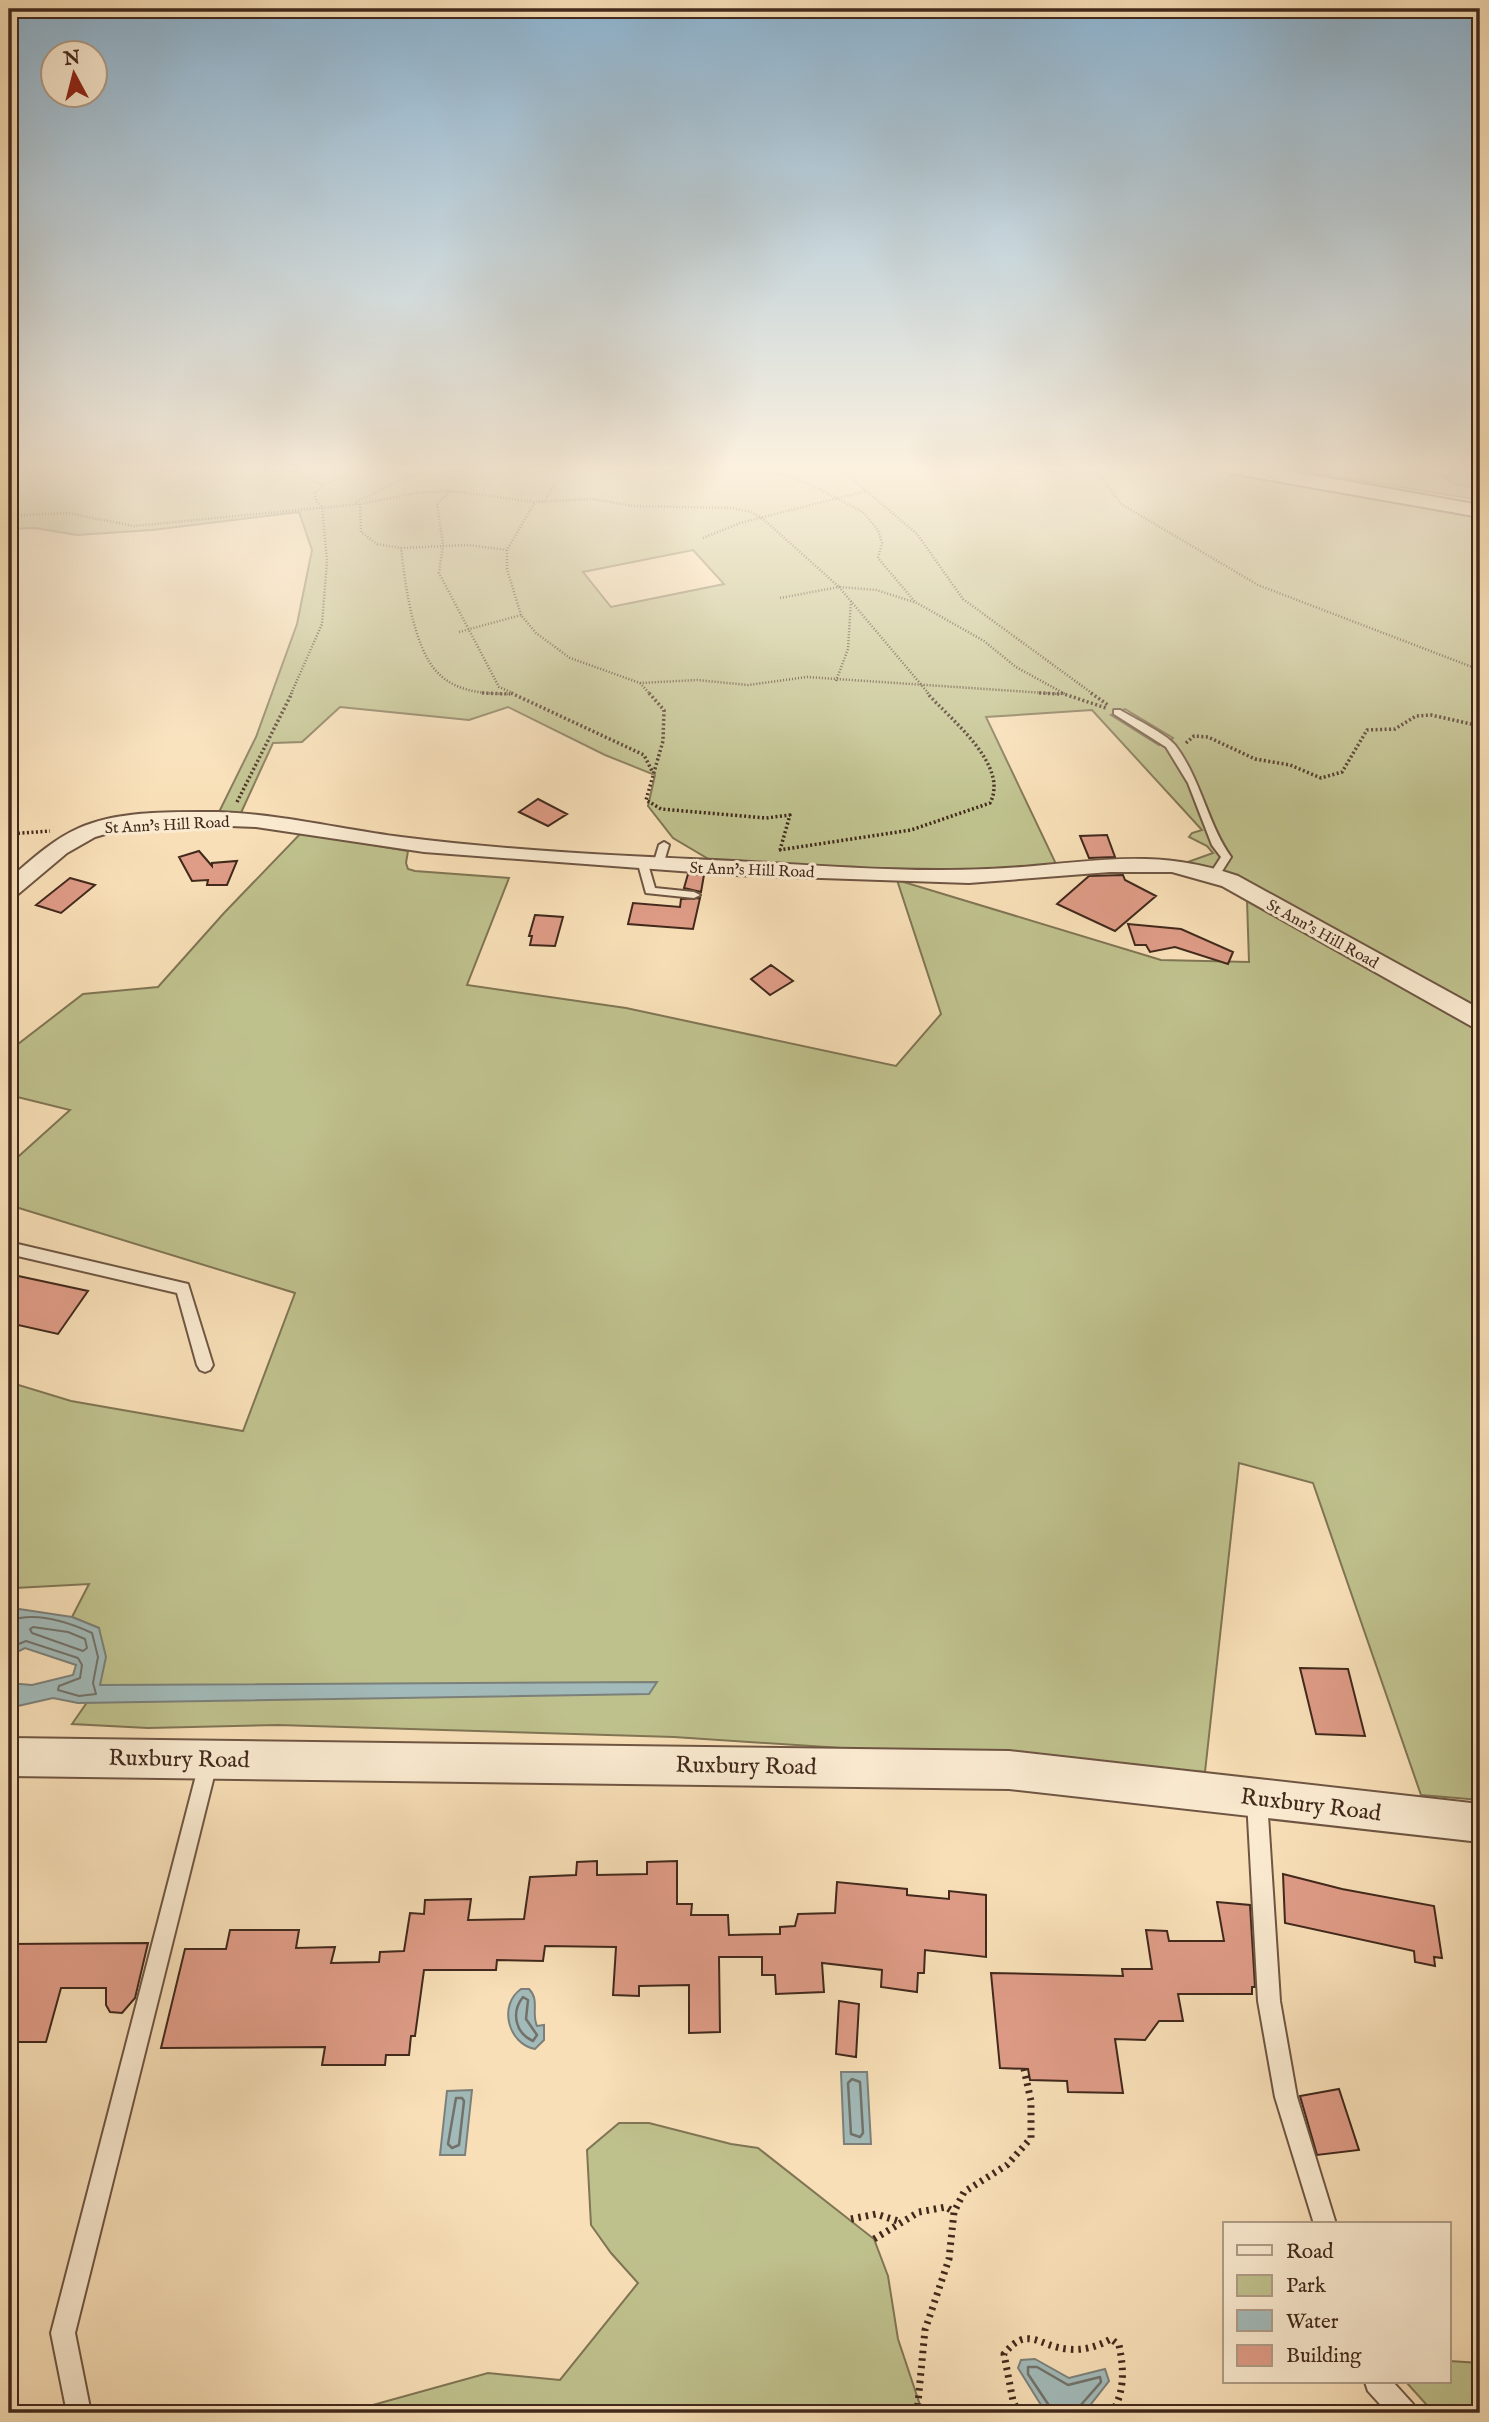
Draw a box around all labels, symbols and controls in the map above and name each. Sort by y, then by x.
north arrow [38,38,108,108]
text: N [62,46,82,72]
street label: St Ann's Hill Road [104,813,230,839]
street label: St Ann's Hill Road [689,859,815,883]
street label: St Ann's Hill Road [1263,896,1382,974]
street label: Ruxbury Road [108,1744,251,1775]
street label: Ruxbury Road [675,1751,818,1782]
street label: Ruxbury Road [1239,1782,1383,1829]
legend [1223,2222,1450,2384]
text: Road [1286,2239,1334,2266]
text: Park [1286,2273,1327,2300]
text: Water [1286,2309,1339,2336]
text: Building [1286,2343,1362,2370]

